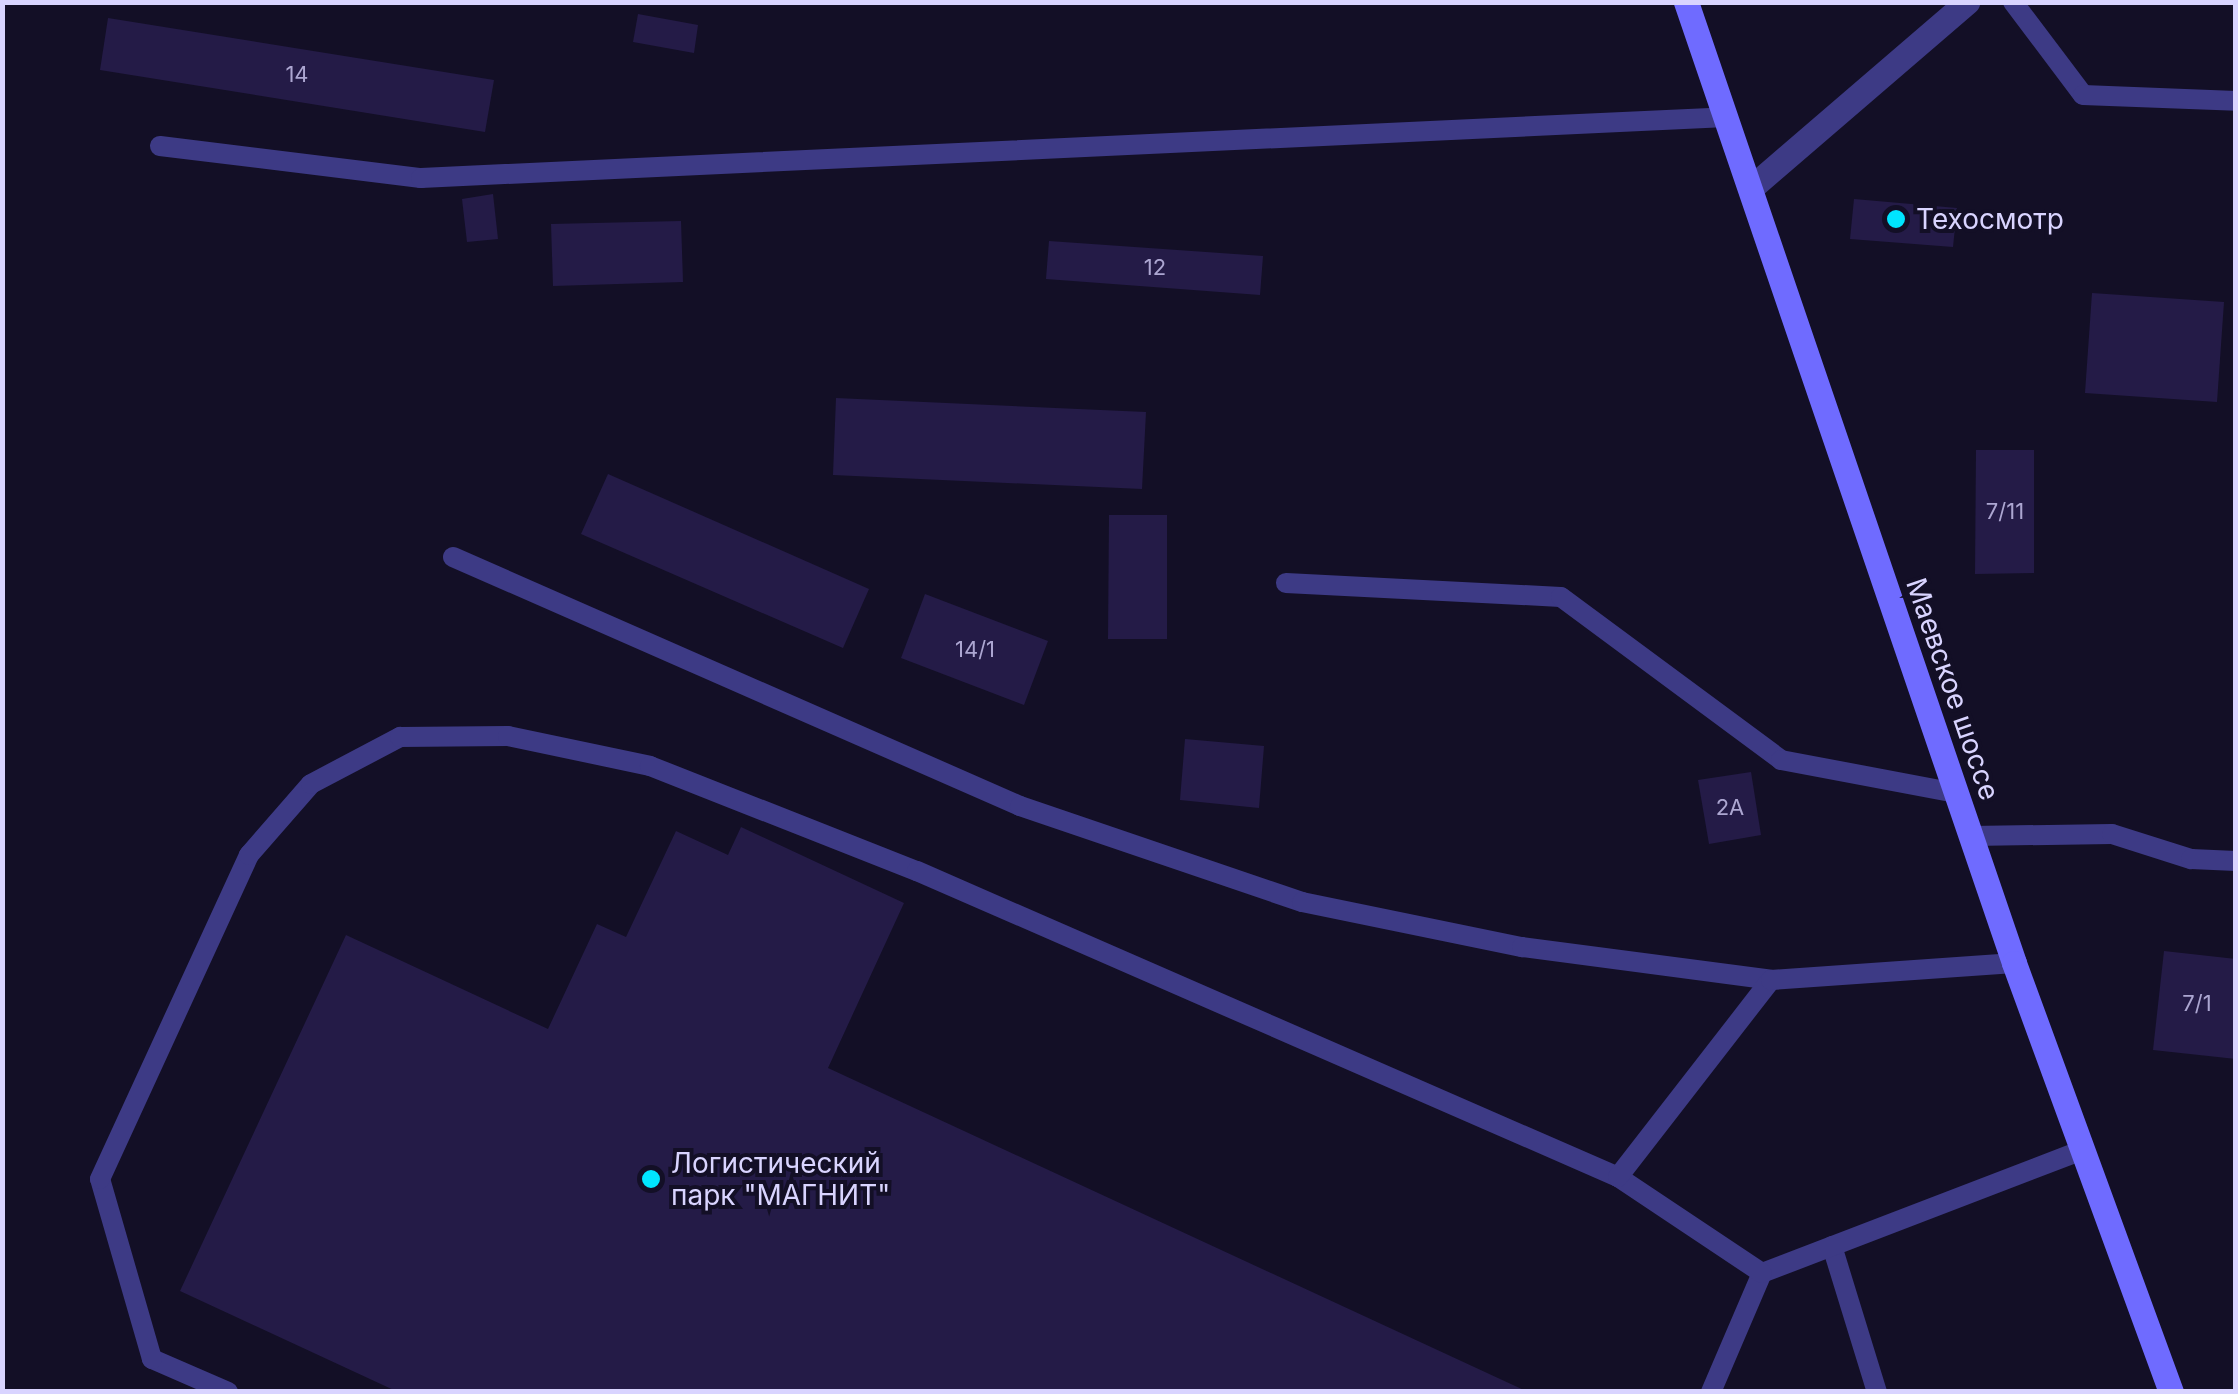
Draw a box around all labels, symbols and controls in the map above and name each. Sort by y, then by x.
house number: 14 [285,62,309,88]
place label: Техосмотр [1916,202,2064,236]
marker: Техосмотр [1885,208,1907,230]
house number: 12 [1144,255,1166,281]
house number: 7/11 [1986,499,2024,525]
street label: Маевское шоссе [1899,573,2007,805]
house number: 14/1 [955,637,995,663]
house number: 2А [1716,795,1744,821]
house number: 7/1 [2182,991,2212,1017]
place label: Логистический парк "МАГНИТ" [671,1146,890,1212]
marker: Логистический парк "МАГНИТ" [640,1168,662,1190]

